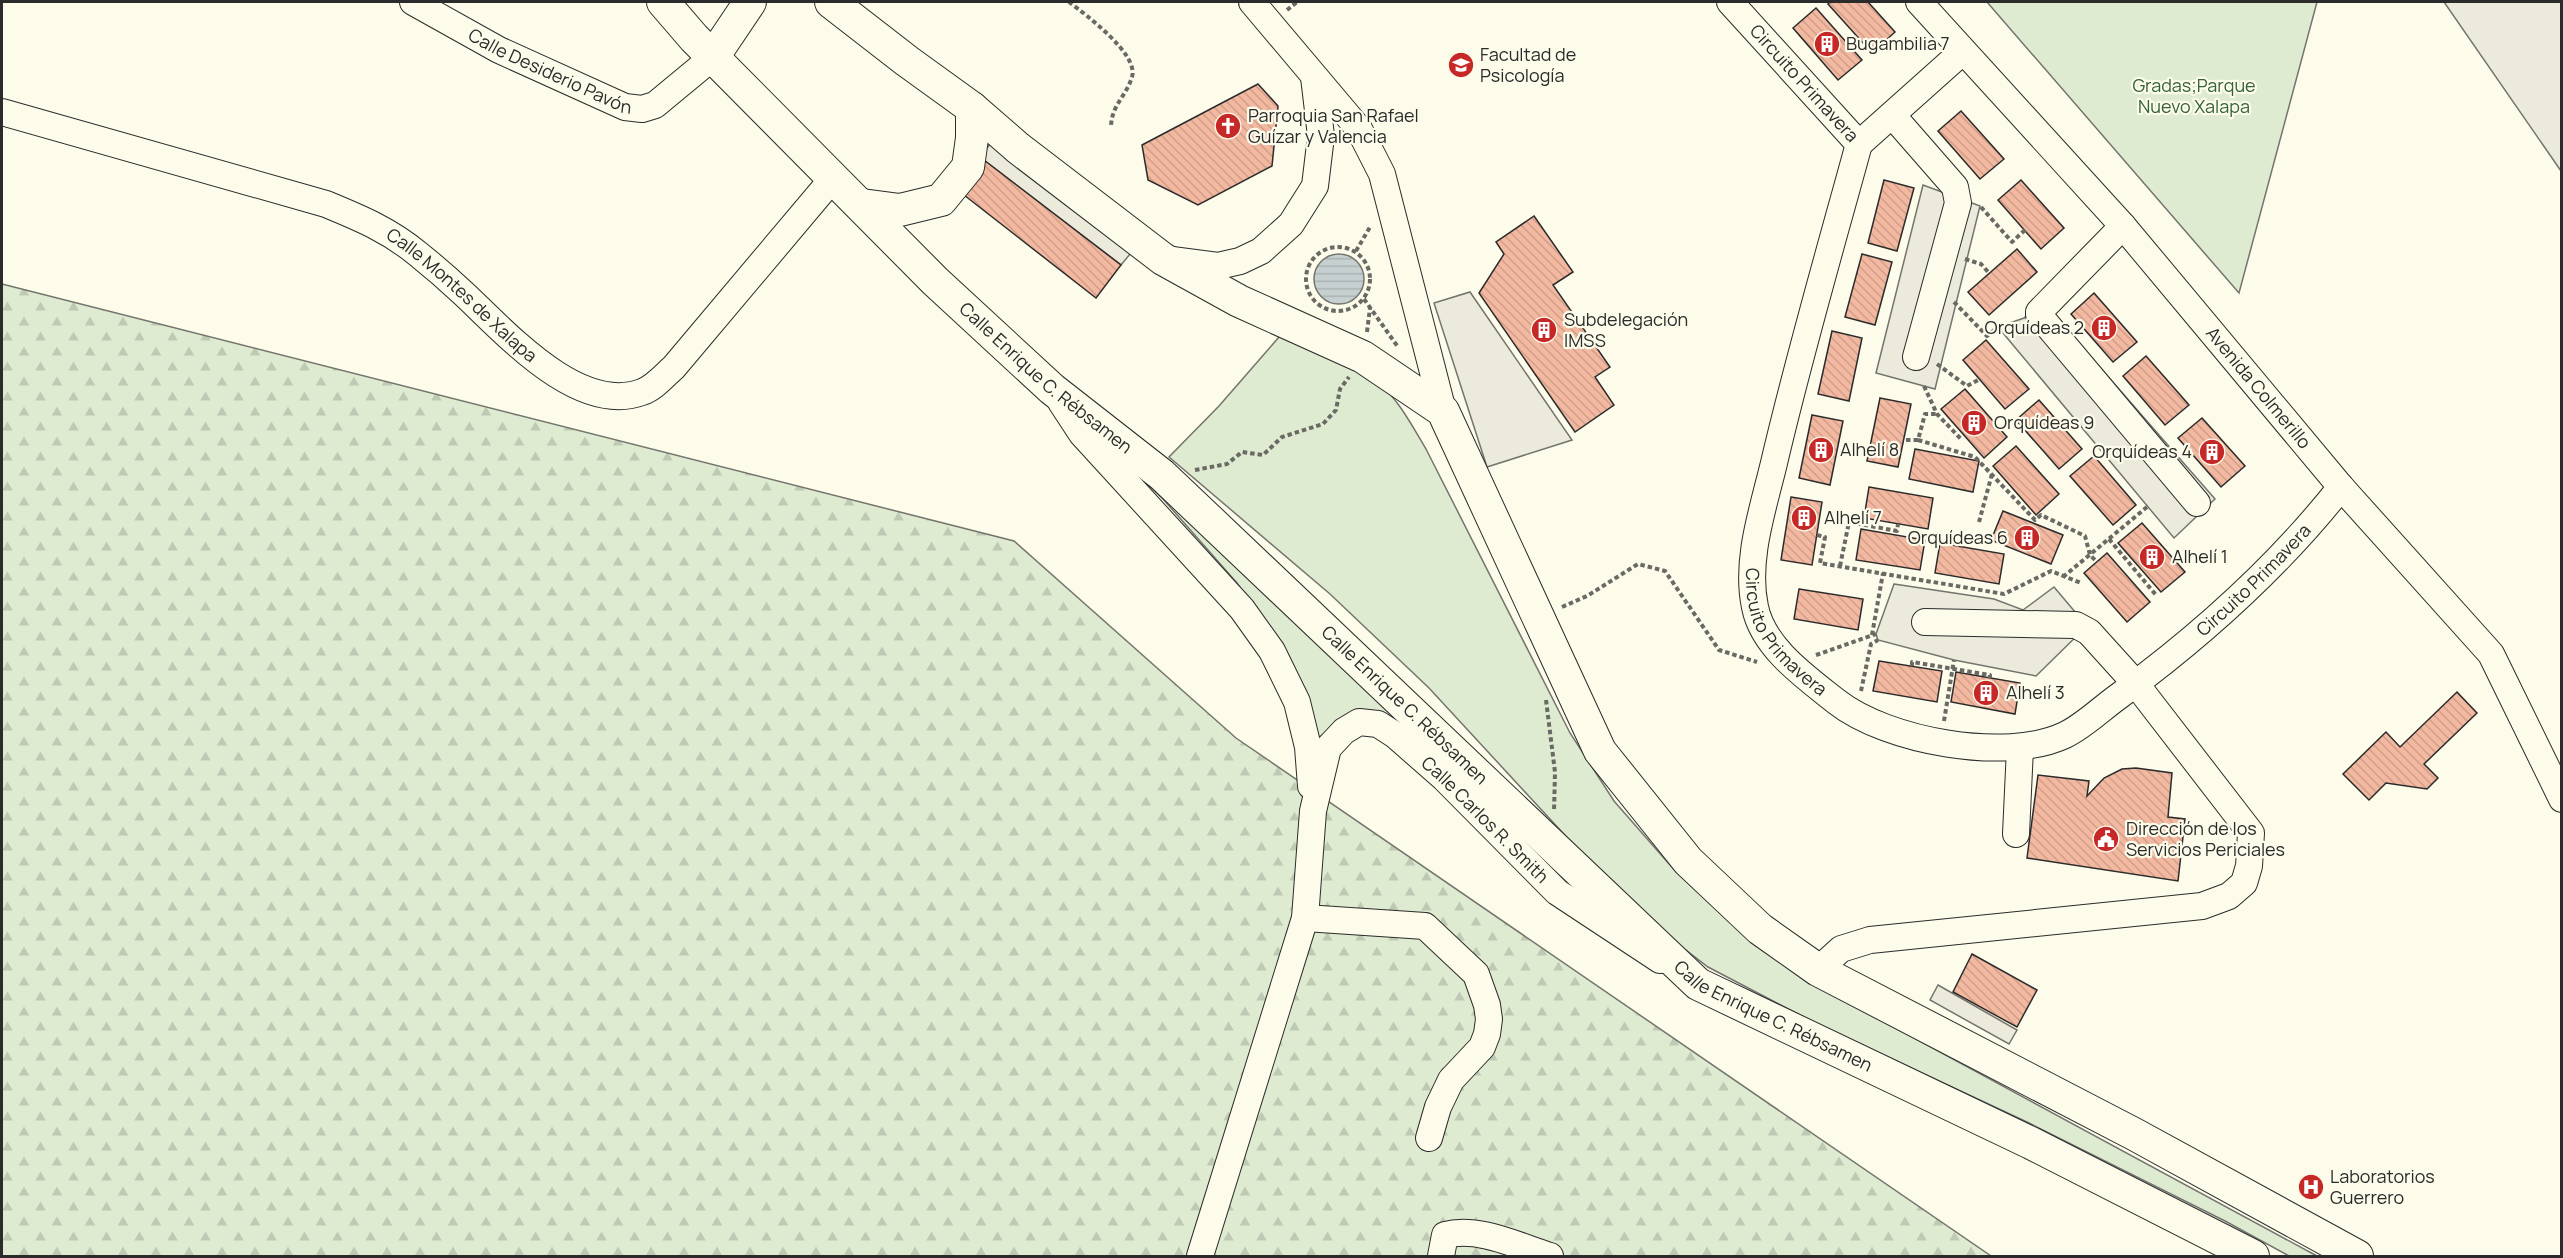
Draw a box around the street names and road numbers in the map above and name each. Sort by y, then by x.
street label: Circuito Primavera [1745,19,1864,147]
street label: Calle Desiderio Pavón [464,22,633,119]
street label: Calle Montes de Xalapa [382,222,543,367]
street label: Calle Enrique C. Rébsamen [955,296,1138,458]
street label: Avenida Colmerillo [2201,321,2317,453]
street label: Circuito Primavera [2191,518,2316,641]
street label: Circuito Primavera [1741,568,1832,701]
street label: Calle Enrique C. Rébsamen [1317,620,1494,789]
street label: Calle Carlos R. Smith [1417,751,1555,888]
street label: Calle Enrique C. Rébsamen [1669,954,1877,1077]

